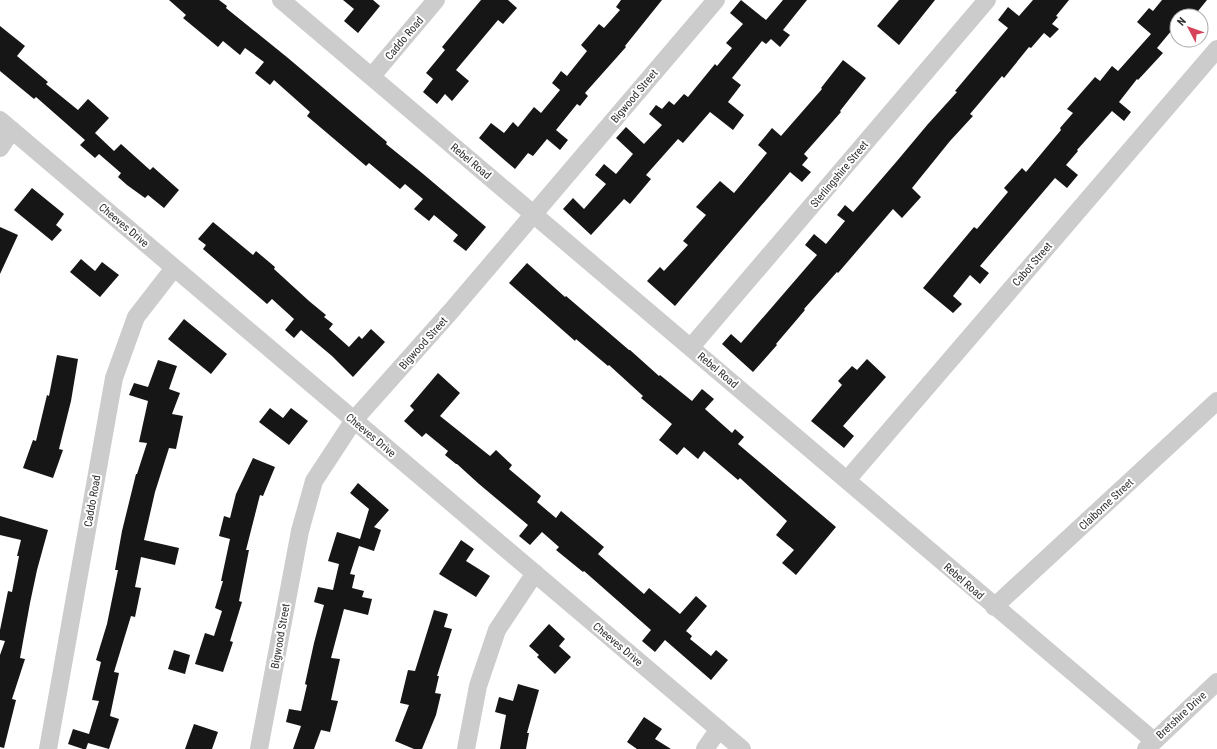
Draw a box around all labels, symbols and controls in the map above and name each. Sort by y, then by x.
north arrow [1169,8,1209,48]
street label: Caddo Road [383,14,426,63]
text: N [1175,15,1189,29]
street label: Bigwood Street [608,67,661,126]
street label: Sterlingshire Street [808,138,871,210]
street label: Rebel Road [448,141,494,182]
street label: Cheeves Drive [96,201,151,250]
street label: Cabot Street [1010,240,1055,289]
street label: Bigwood Street [396,314,450,372]
street label: Rebel Road [695,350,741,391]
street label: Cheeves Drive [343,411,398,460]
street label: Caddo Road [82,474,103,528]
street label: Claiborne Street [1076,476,1136,533]
street label: Rebel Road [941,560,986,602]
street label: Bigwood Street [268,603,293,670]
street label: Cheeves Drive [590,620,645,669]
street label: Bretshire Drive [1154,689,1209,742]

